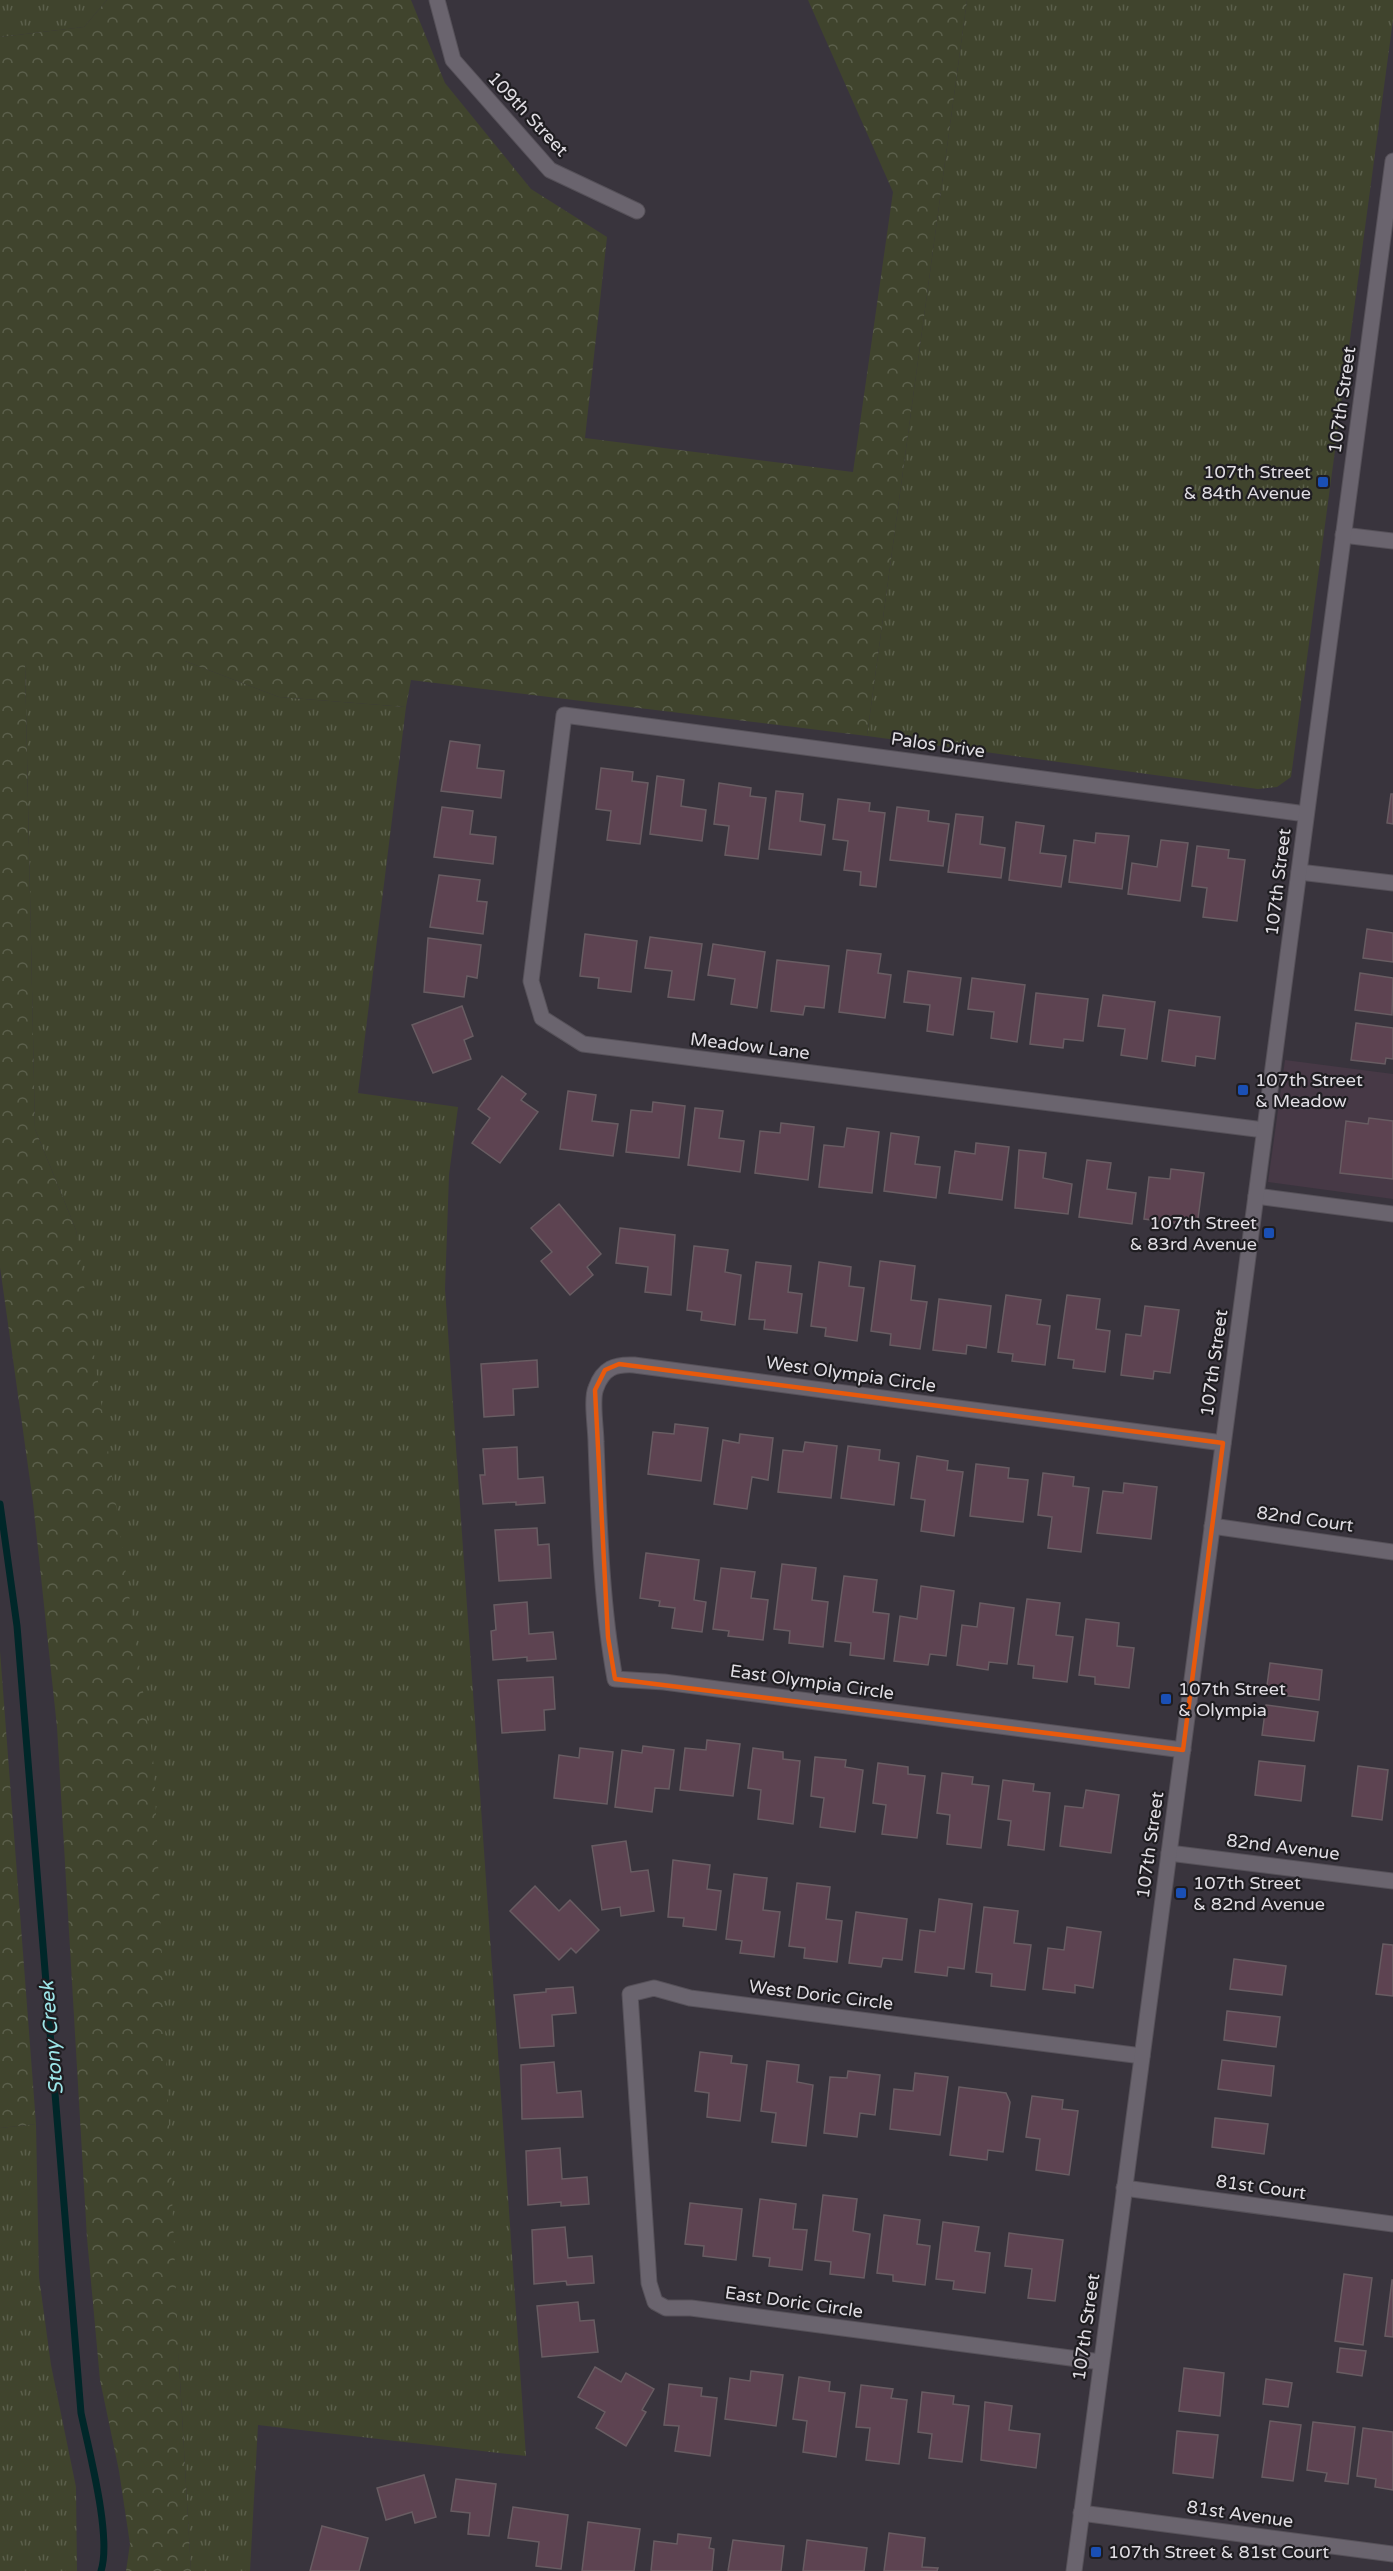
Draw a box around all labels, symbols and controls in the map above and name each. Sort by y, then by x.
street label: 109th Street [483,67,573,161]
street label: 107th Street [1324,345,1360,455]
place label: 107th Street & 84th Avenue [1184,461,1311,504]
marker: 107th Street & 84th Avenue [1316,475,1330,489]
street label: Palos Drive [890,728,986,762]
street label: 107th Street [1261,827,1296,937]
street label: Meadow Lane [689,1028,811,1064]
place label: 107th Street & Meadow [1255,1069,1363,1112]
marker: 107th Street & Meadow [1236,1083,1250,1097]
place label: 107th Street & 83rd Avenue [1129,1212,1257,1255]
marker: 107th Street & 83rd Avenue [1262,1226,1276,1240]
street label: 107th Street [1196,1308,1232,1418]
street label: West Olympia Circle [765,1351,937,1397]
street label: 82nd Court [1255,1501,1355,1537]
street label: East Olympia Circle [729,1660,895,1704]
place label: 107th Street & Olympia [1178,1678,1286,1721]
marker: 107th Street & Olympia [1159,1692,1173,1706]
street label: 107th Street [1132,1790,1168,1900]
street label: 82nd Avenue [1225,1829,1341,1865]
place label: 107th Street & 82nd Avenue [1193,1872,1325,1915]
marker: 107th Street & 82nd Avenue [1174,1886,1188,1900]
street label: West Doric Circle [748,1975,894,2015]
water label: Stony Creek [35,1978,69,2096]
street label: 81st Court [1215,2170,1308,2204]
street label: 107th Street [1068,2272,1104,2382]
street label: East Doric Circle [724,2281,864,2323]
street label: 81st Avenue [1185,2496,1295,2532]
place label: 107th Street & 81st Court [1108,2541,1329,2563]
marker: 107th Street & 81st Court [1089,2545,1103,2559]

